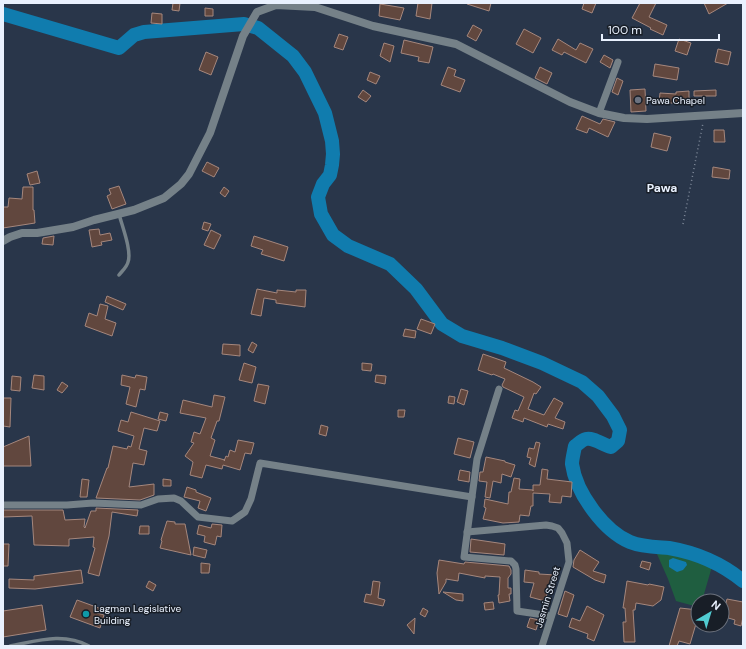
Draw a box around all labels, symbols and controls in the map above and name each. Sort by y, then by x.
scale bar [602,16,719,42]
text: 100 m [608,22,642,38]
place label: Pawa Chapel [646,94,705,107]
marker: Pawa Chapel [633,95,643,105]
district label: Pawa [647,180,677,196]
street label: Jasmin Street [532,565,563,629]
north arrow [690,593,730,633]
text: N [709,597,724,613]
place label: Lagman Legislative Building [94,602,182,627]
marker: Lagman Legislative Building [81,609,91,619]

